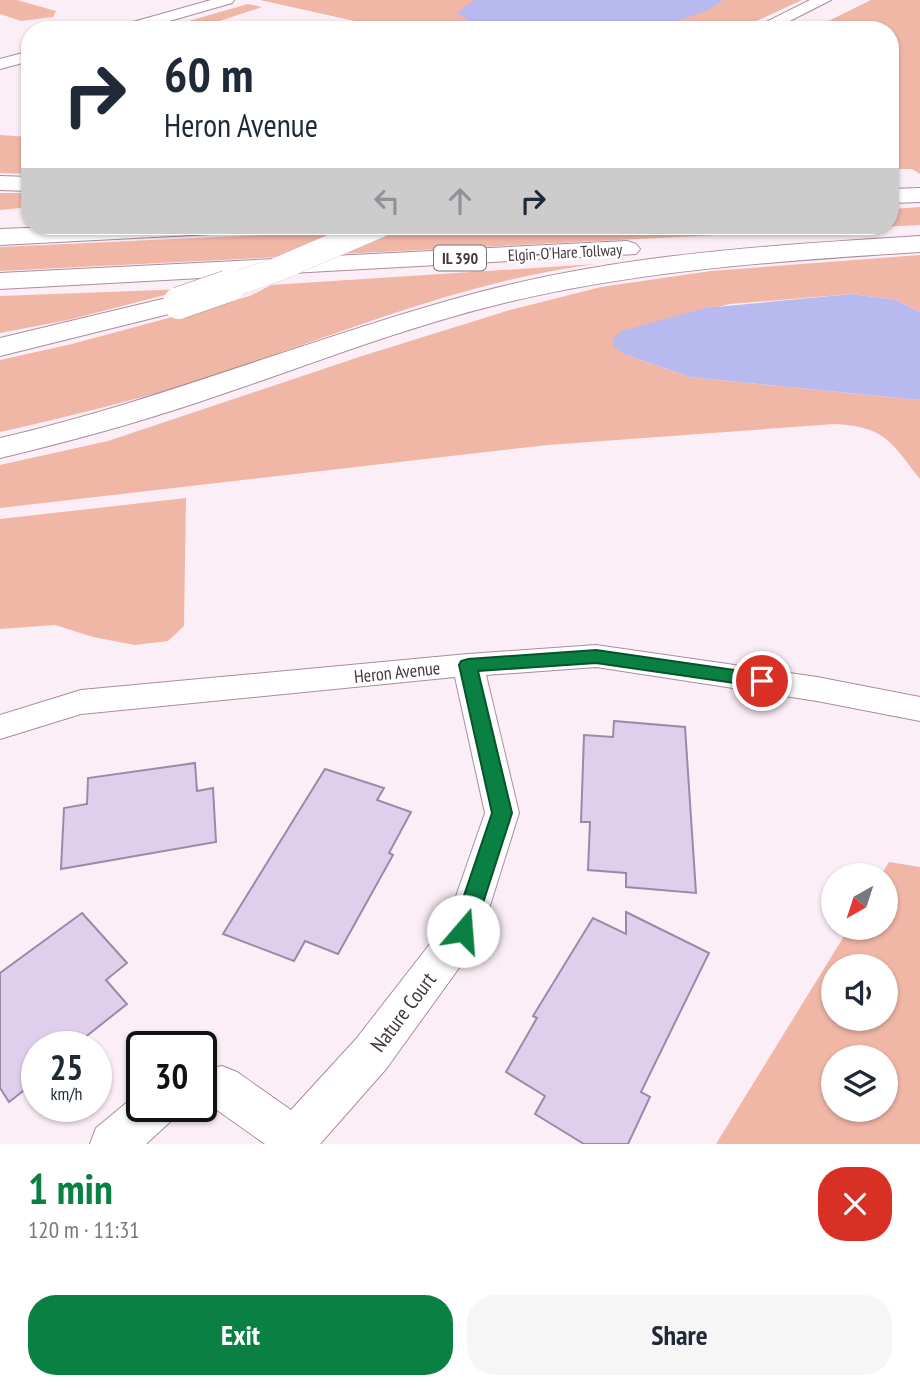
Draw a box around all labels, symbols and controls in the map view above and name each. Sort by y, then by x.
text: 60 m [164,42,253,106]
icon: right [49,49,140,140]
text: Heron Avenue [164,104,318,146]
icon: left [368,182,406,220]
icon: ahead [441,182,479,220]
icon: right [514,182,552,220]
street label: Elgin-O'Hare Tollway [507,239,623,265]
road number: IL 390 [434,246,486,270]
pin [732,651,792,711]
street label: Heron Avenue [353,656,441,688]
icon: arrive [743,662,781,700]
north arrow [821,863,898,940]
map controls [821,863,898,1122]
position arrow [426,894,500,968]
button: sound [821,954,898,1031]
street label: Nature Court [364,967,442,1057]
speed limit sign: 30 [126,1031,217,1122]
text: 25 [50,1044,83,1090]
button: layers [821,1045,898,1122]
text: km/h [51,1082,82,1105]
text: 1 min [28,1161,113,1216]
button: close [818,1167,892,1241]
text: 120 m · 11:31 [28,1215,140,1244]
button: Exit [28,1295,453,1375]
button: Share [467,1295,892,1375]

